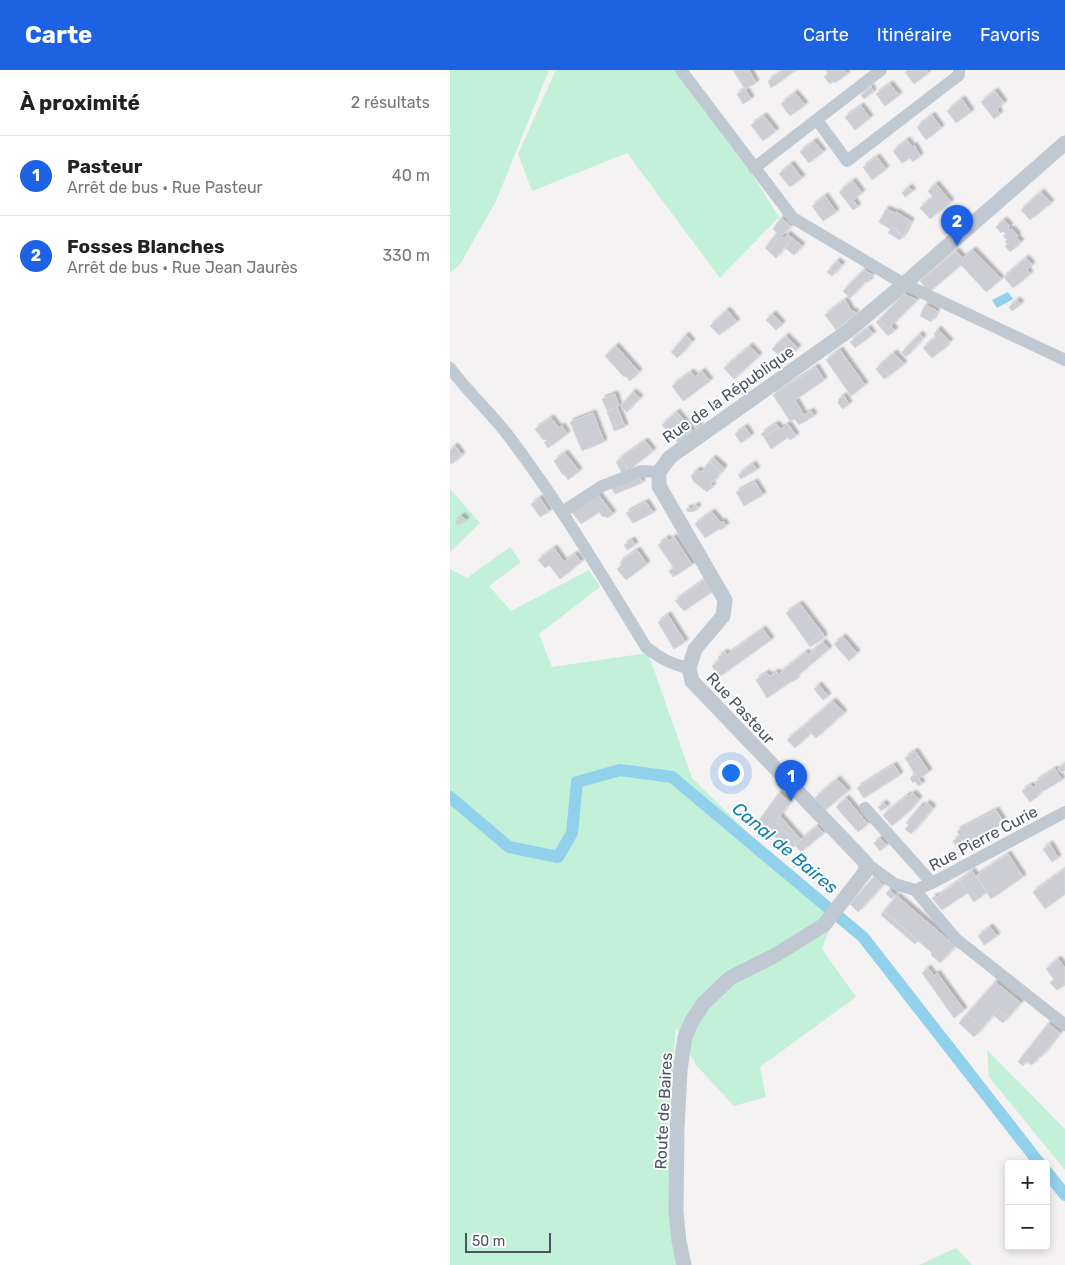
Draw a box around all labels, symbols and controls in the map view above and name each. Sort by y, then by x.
text: Carte [25,21,92,49]
text: Carte [803,24,849,46]
text: Itinéraire [877,24,952,46]
text: Favoris [980,24,1040,46]
text: À proximité [20,90,140,115]
text: 2 résultats [351,93,430,112]
text: Pasteur [67,155,142,178]
text: 1 [32,166,40,185]
text: 40 m [392,166,430,185]
text: Arrêt de bus · Rue Pasteur [67,178,263,197]
pin: 2 [941,205,973,246]
text: Fosses Blanches [67,235,225,258]
text: 2 [31,246,41,265]
text: 330 m [382,246,430,265]
text: Arrêt de bus · Rue Jean Jaurès [67,258,298,277]
street label: Rue de la République [659,342,798,447]
street label: Rue Pasteur [703,669,779,748]
your location [718,760,744,786]
pin: 1 [775,760,807,801]
water label: Canal de Baires [728,797,842,899]
street label: Rue Pierre Curie [926,802,1041,875]
street label: Route de Baires [651,1052,676,1170]
map controls [1005,1160,1050,1250]
button: + [1005,1160,1050,1205]
button: − [1005,1205,1050,1250]
scale bar [465,1230,551,1253]
text: 50 m [472,1233,505,1250]

